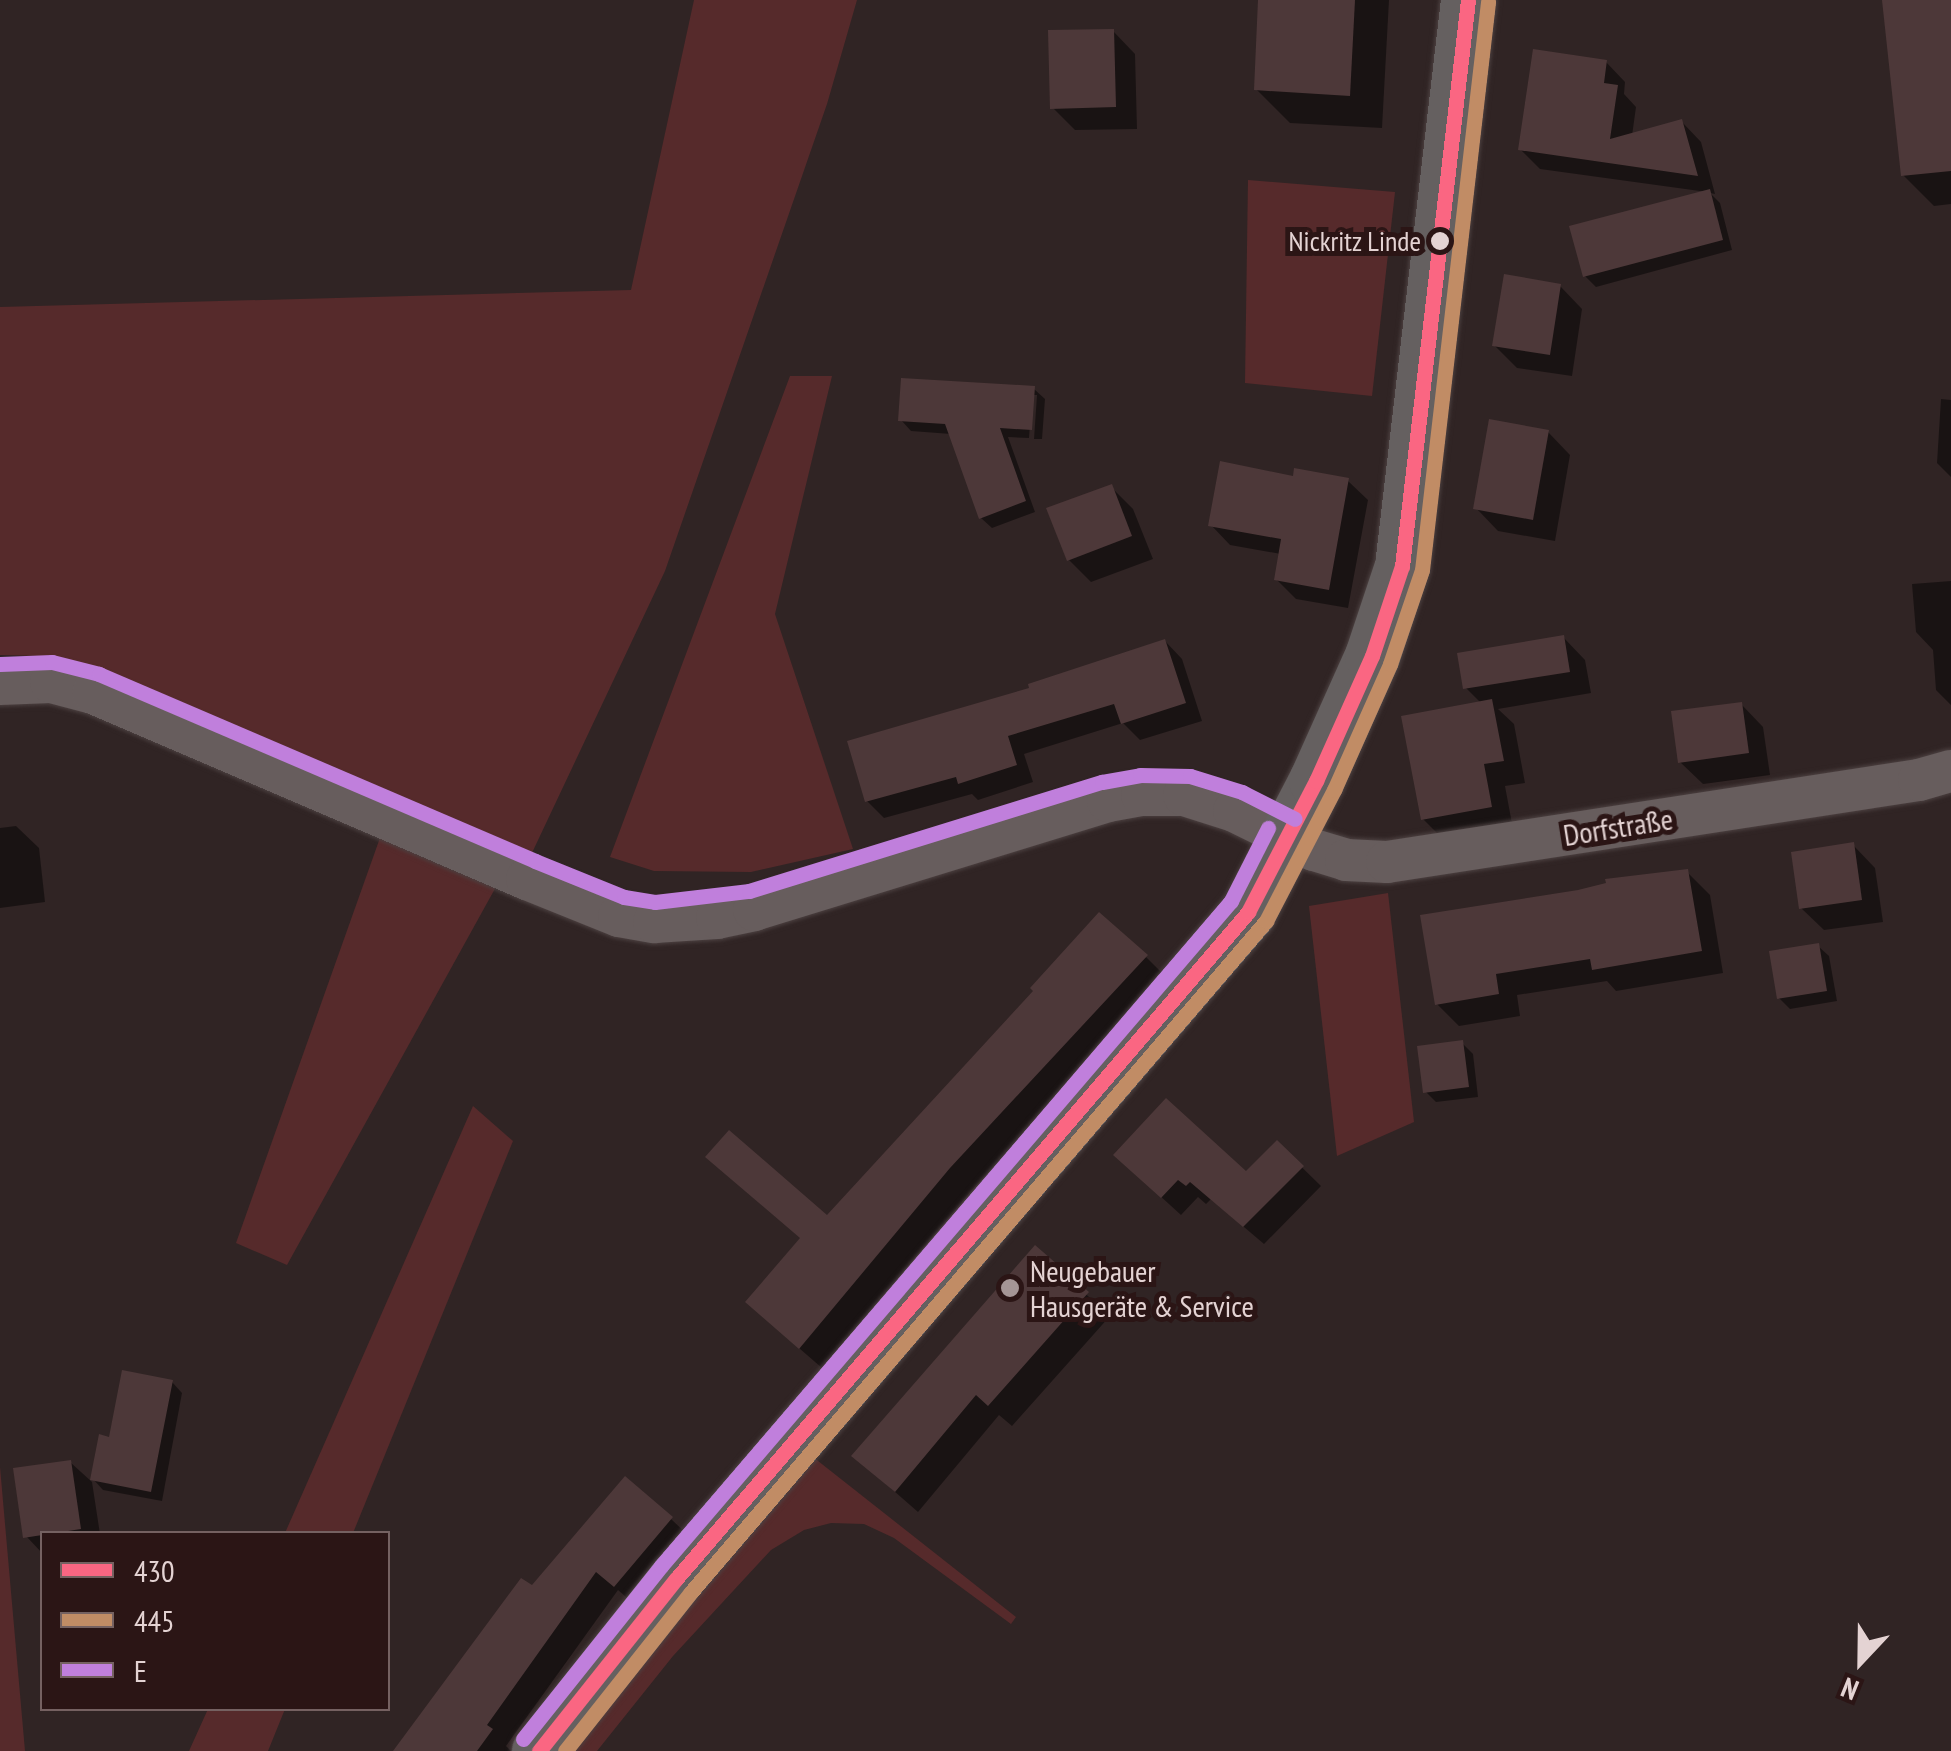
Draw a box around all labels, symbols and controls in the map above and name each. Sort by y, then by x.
place label: Nickritz Linde [1288,224,1421,258]
marker: Nickritz Linde [1430,231,1450,251]
street label: Dorfstraße [1561,801,1675,853]
place label: Neugebauer Hausgeräte & Service [1030,1253,1254,1324]
marker: Neugebauer Hausgeräte & Service [999,1277,1021,1299]
legend [40,1531,390,1711]
text: 430 [134,1551,175,1590]
text: 445 [134,1601,175,1640]
north arrow [1811,1611,1911,1711]
text: E [134,1651,147,1690]
text: N [1836,1669,1864,1709]

